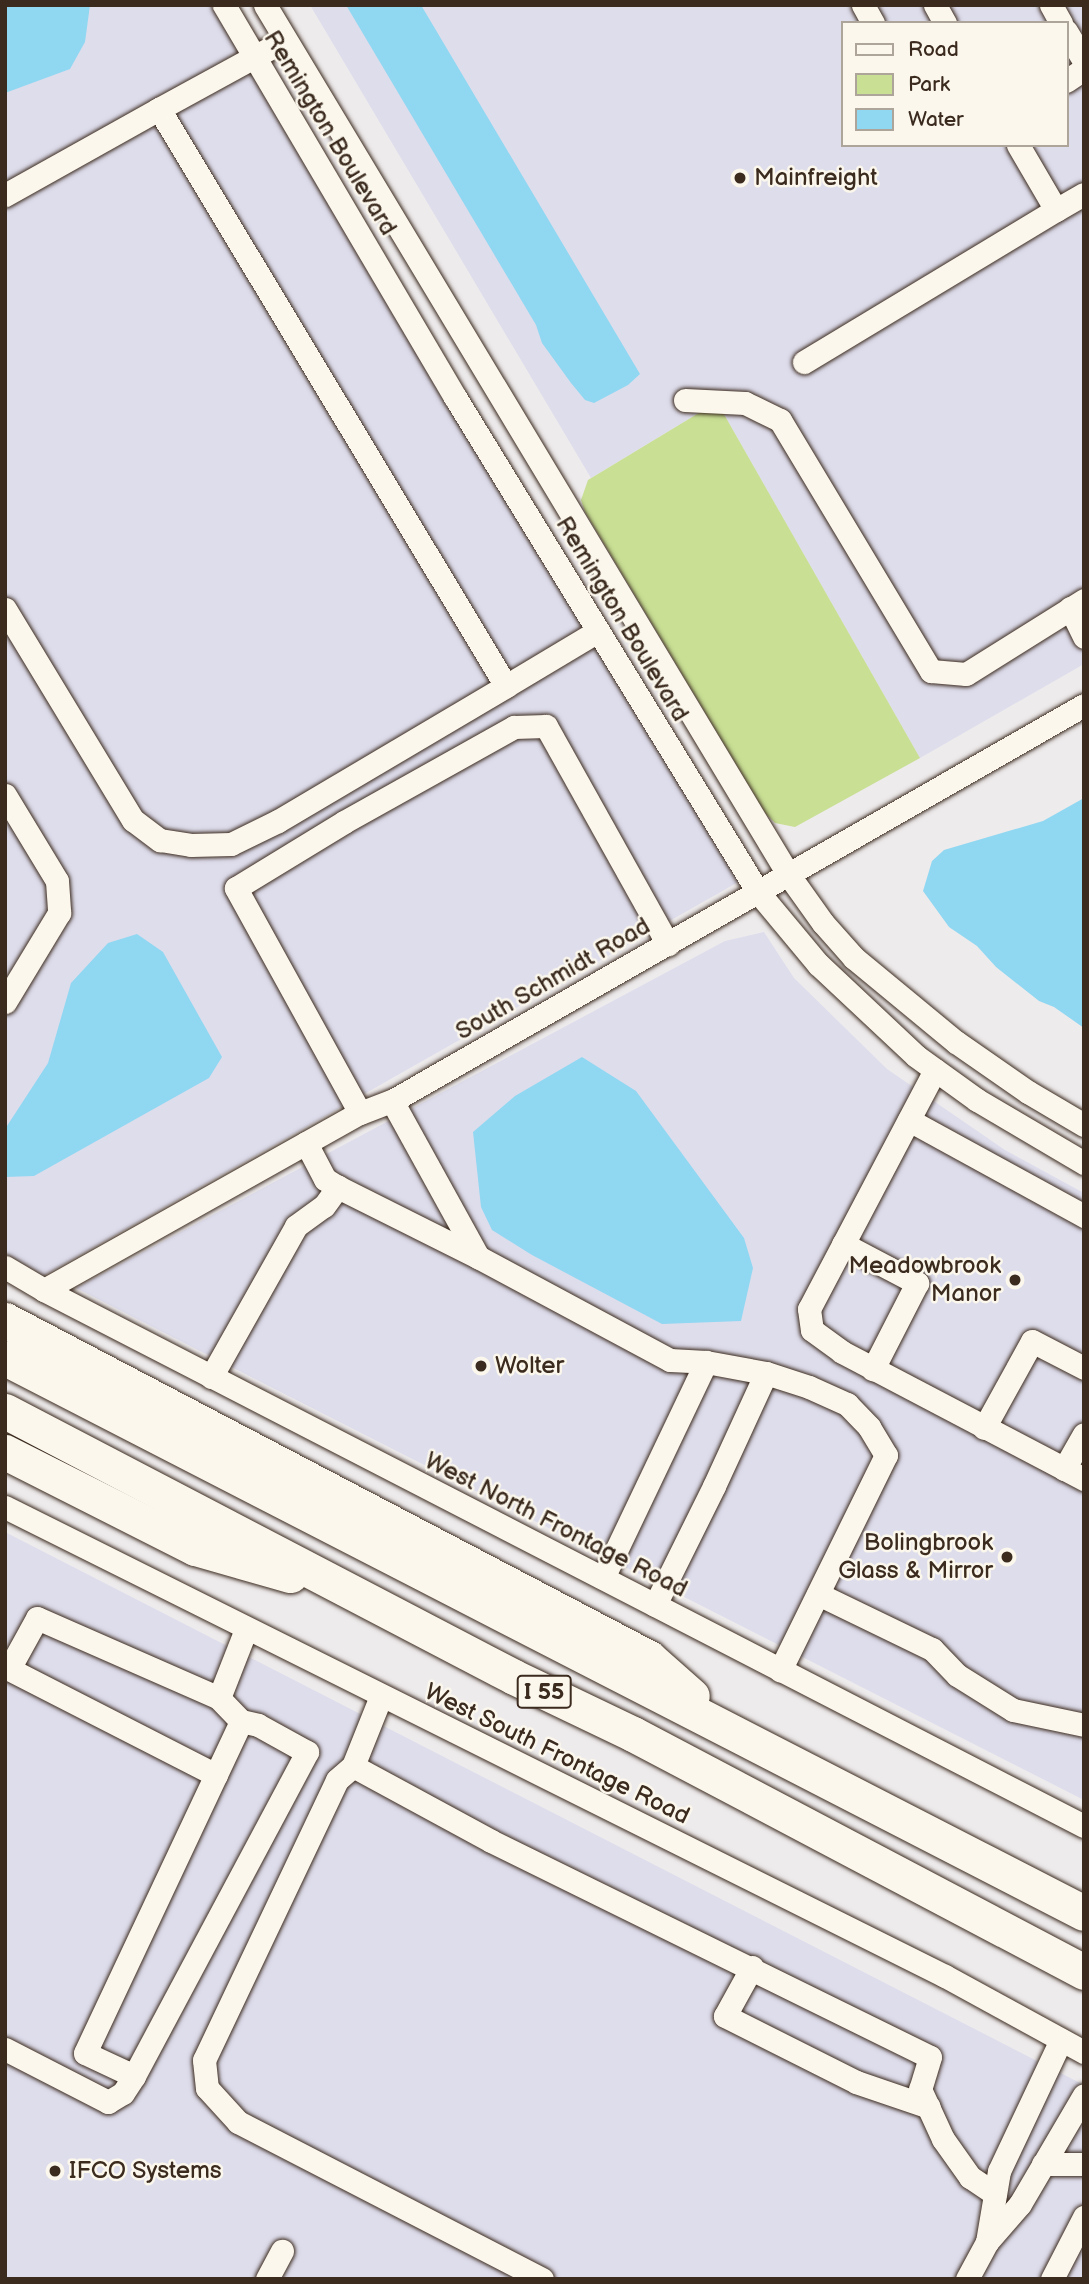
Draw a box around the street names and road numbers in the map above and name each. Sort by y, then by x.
street label: Remington Boulevard [257,25,403,241]
street label: Remington Boulevard [549,511,695,727]
street label: South Schmidt Road [451,912,655,1046]
street label: West North Frontage Road [420,1446,692,1604]
road number: I 55 [516,1672,572,1712]
street label: West South Frontage Road [420,1677,694,1831]

